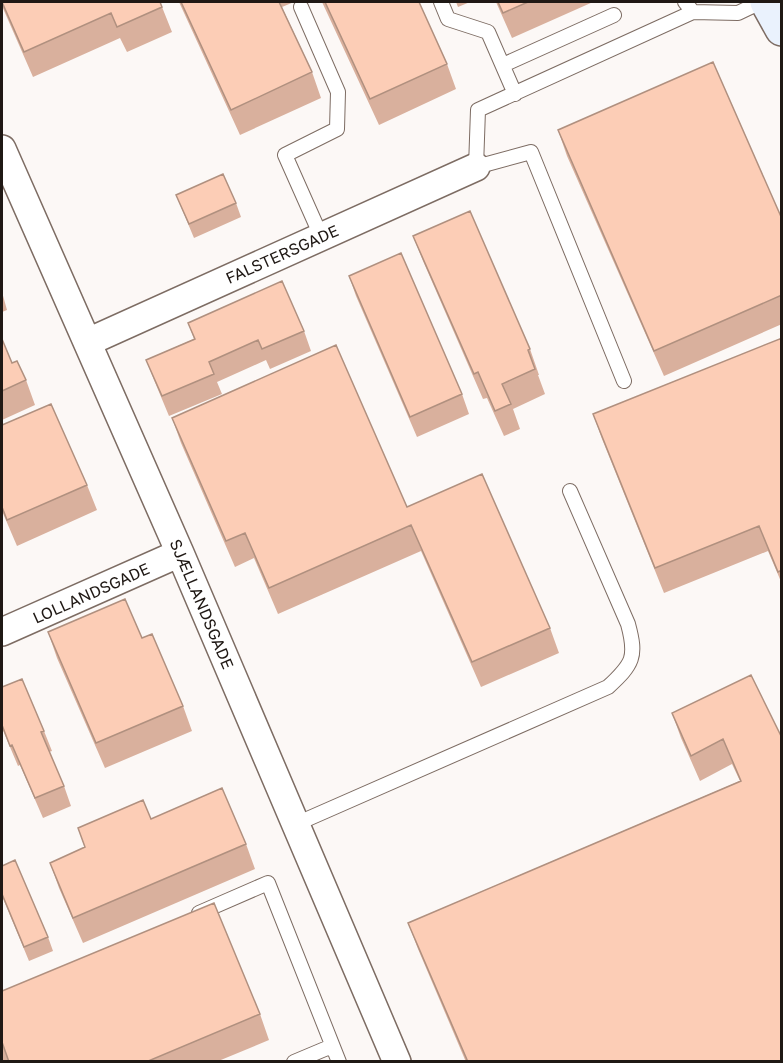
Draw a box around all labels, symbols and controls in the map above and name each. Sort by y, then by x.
street label: FALSTERSGADE [222,220,342,288]
street label: SJÆLLANDSGADE [166,536,238,672]
street label: LOLLANDSGADE [29,558,153,628]

